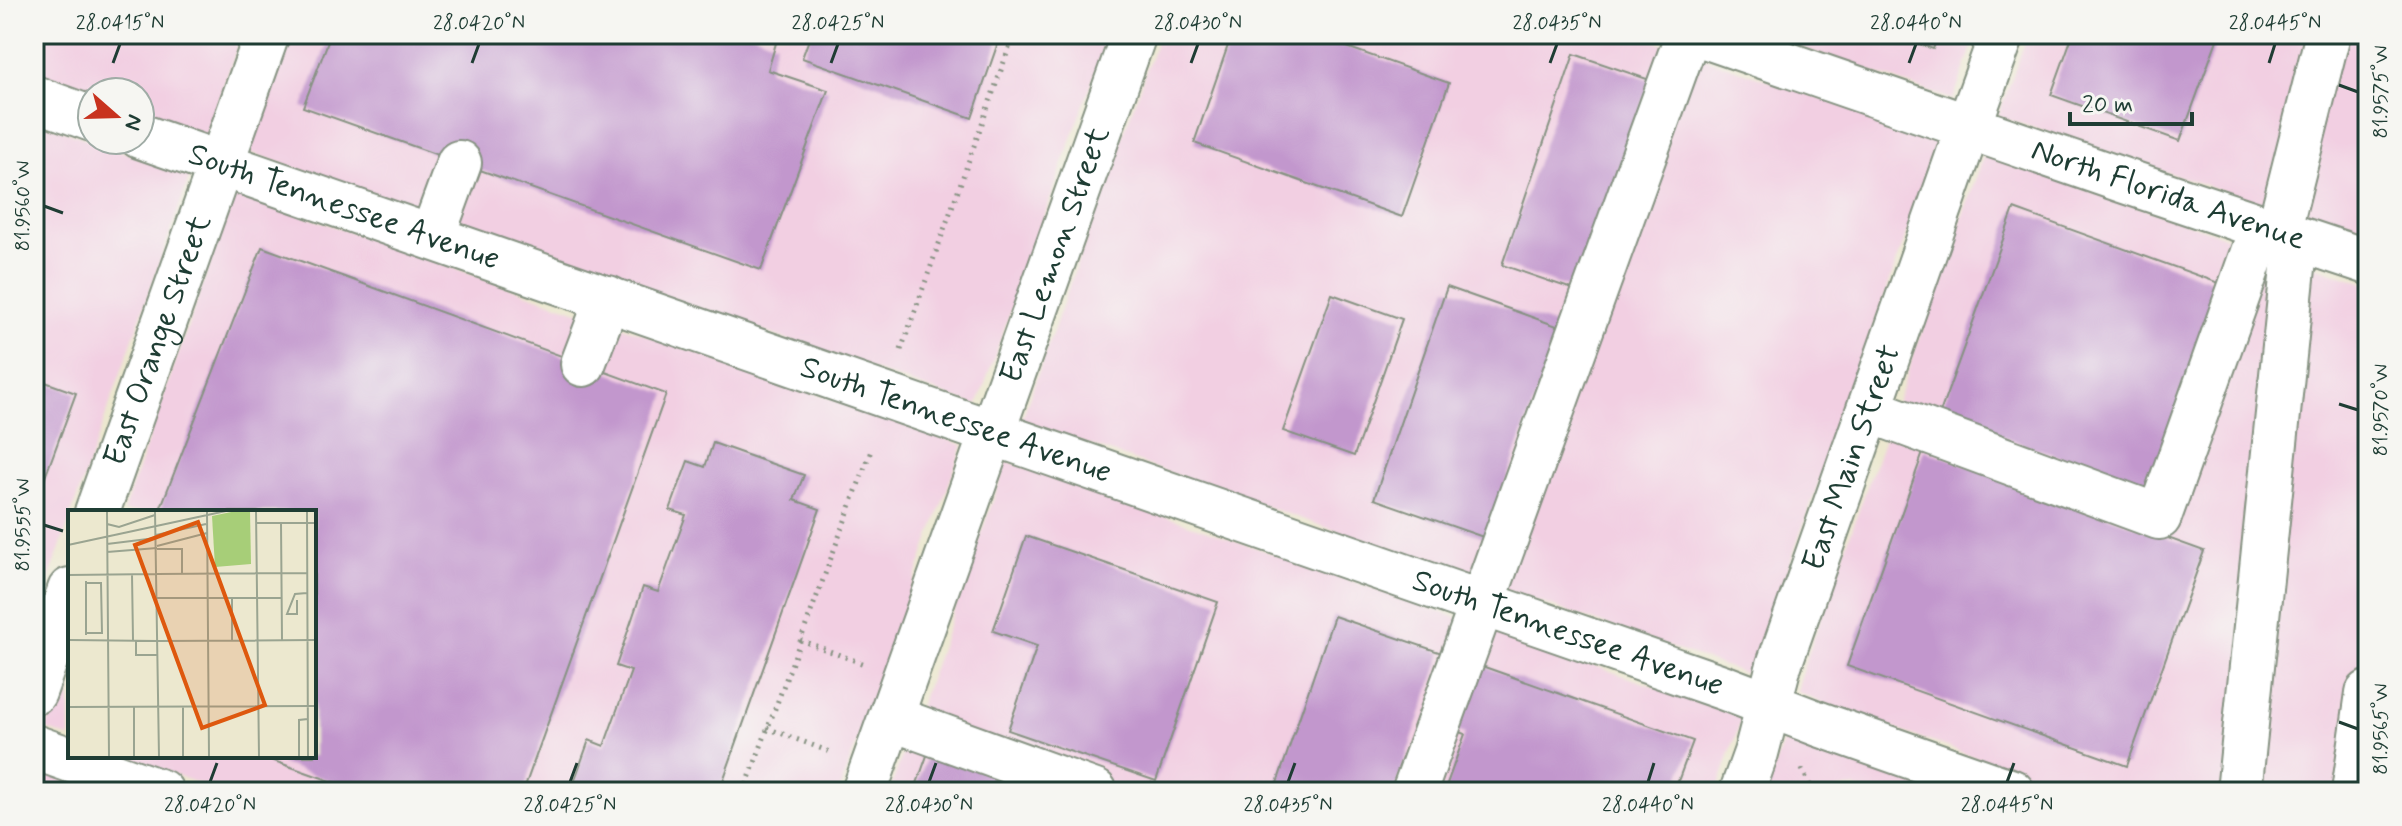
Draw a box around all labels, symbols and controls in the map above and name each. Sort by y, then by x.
text: 28.0415°N [76,10,164,37]
text: 28.0420°N [433,10,525,37]
text: 28.0425°N [792,10,884,37]
text: 28.0430°N [1154,10,1242,37]
text: 28.0435°N [1512,10,1602,37]
text: 28.0440°N [1870,10,1962,37]
text: 28.0445°N [2229,10,2321,37]
text: 81.9575°W [2368,45,2395,139]
north arrow [76,76,156,156]
scale bar [2070,76,2192,126]
text: 20 m [2082,90,2133,121]
text: N [117,110,149,134]
street label: East Lemon Street [990,121,1120,389]
street label: North Florida Avenue [2026,129,2311,261]
street label: South Tennessee Avenue [183,133,505,281]
text: 81.9560°W [10,161,37,251]
street label: East Orange Street [94,209,222,472]
street label: East Main Street [1793,339,1911,577]
street label: South Tennessee Avenue [795,347,1117,494]
text: 81.9570°W [2368,364,2395,456]
text: 81.9555°W [10,478,37,572]
inset map [68,510,316,758]
street label: South Tennessee Avenue [1406,560,1729,707]
text: 81.9565°W [2368,683,2395,775]
text: 28.0420°N [164,792,256,819]
text: 28.0425°N [524,792,616,819]
text: 28.0430°N [885,792,973,819]
text: 28.0435°N [1243,792,1333,819]
text: 28.0440°N [1602,792,1694,819]
text: 28.0445°N [1961,792,2053,819]

